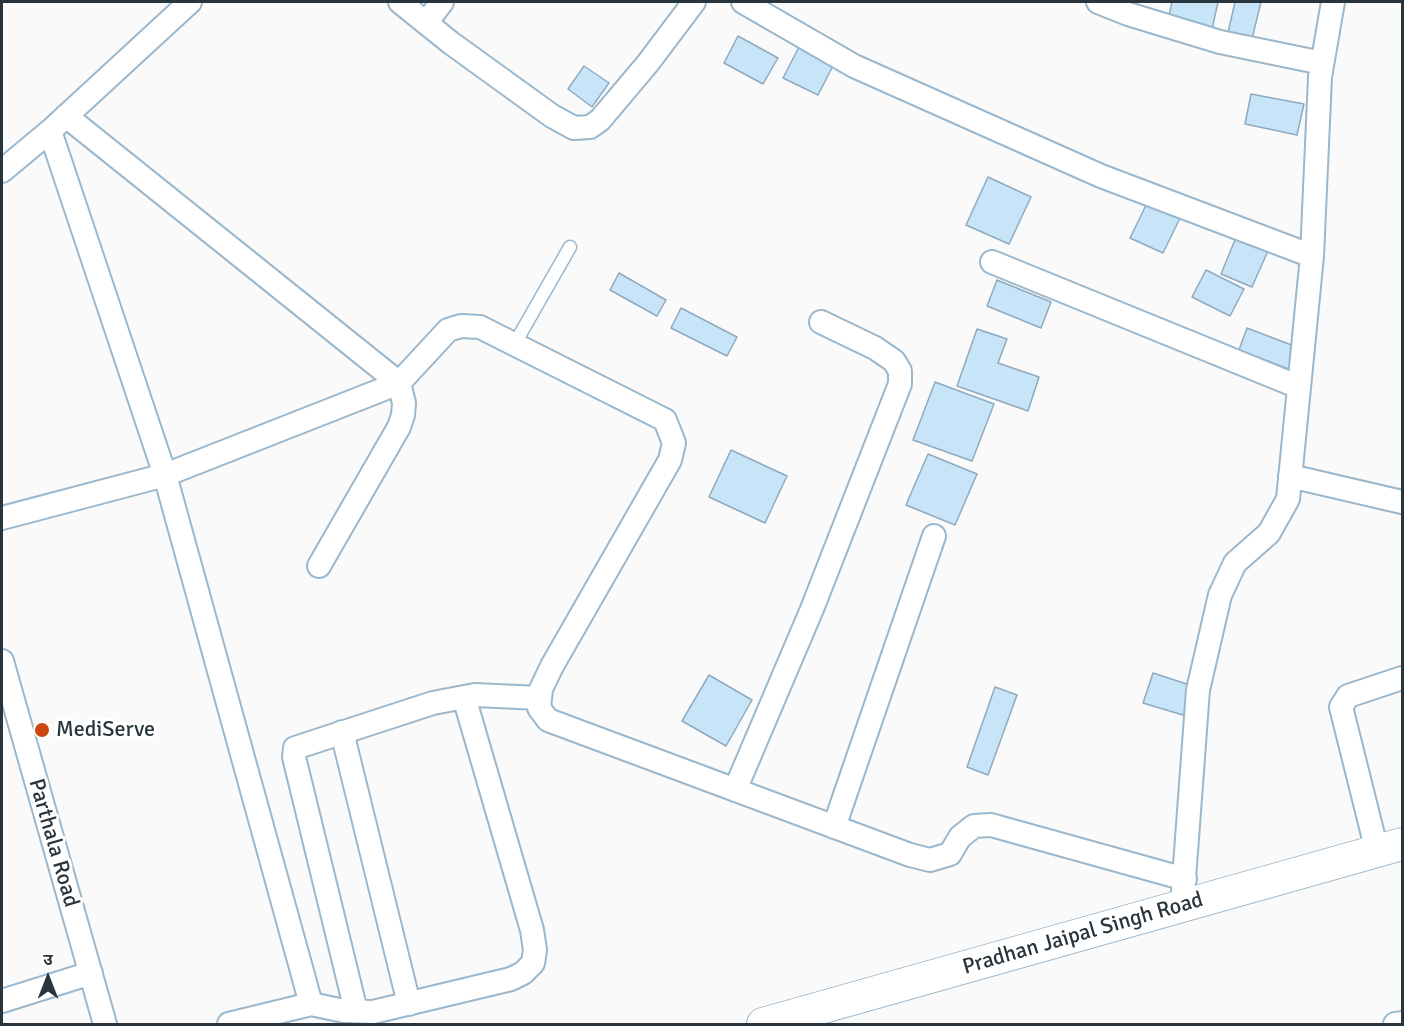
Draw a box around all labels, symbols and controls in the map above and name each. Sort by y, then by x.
place label: MediServe [56,717,155,743]
marker: MediServe [33,721,51,739]
street label: Parthala Road [22,776,84,910]
street label: Pradhan Jaipal Singh Road [960,887,1206,981]
north arrow [18,948,78,1008]
text: उ [43,950,53,970]

